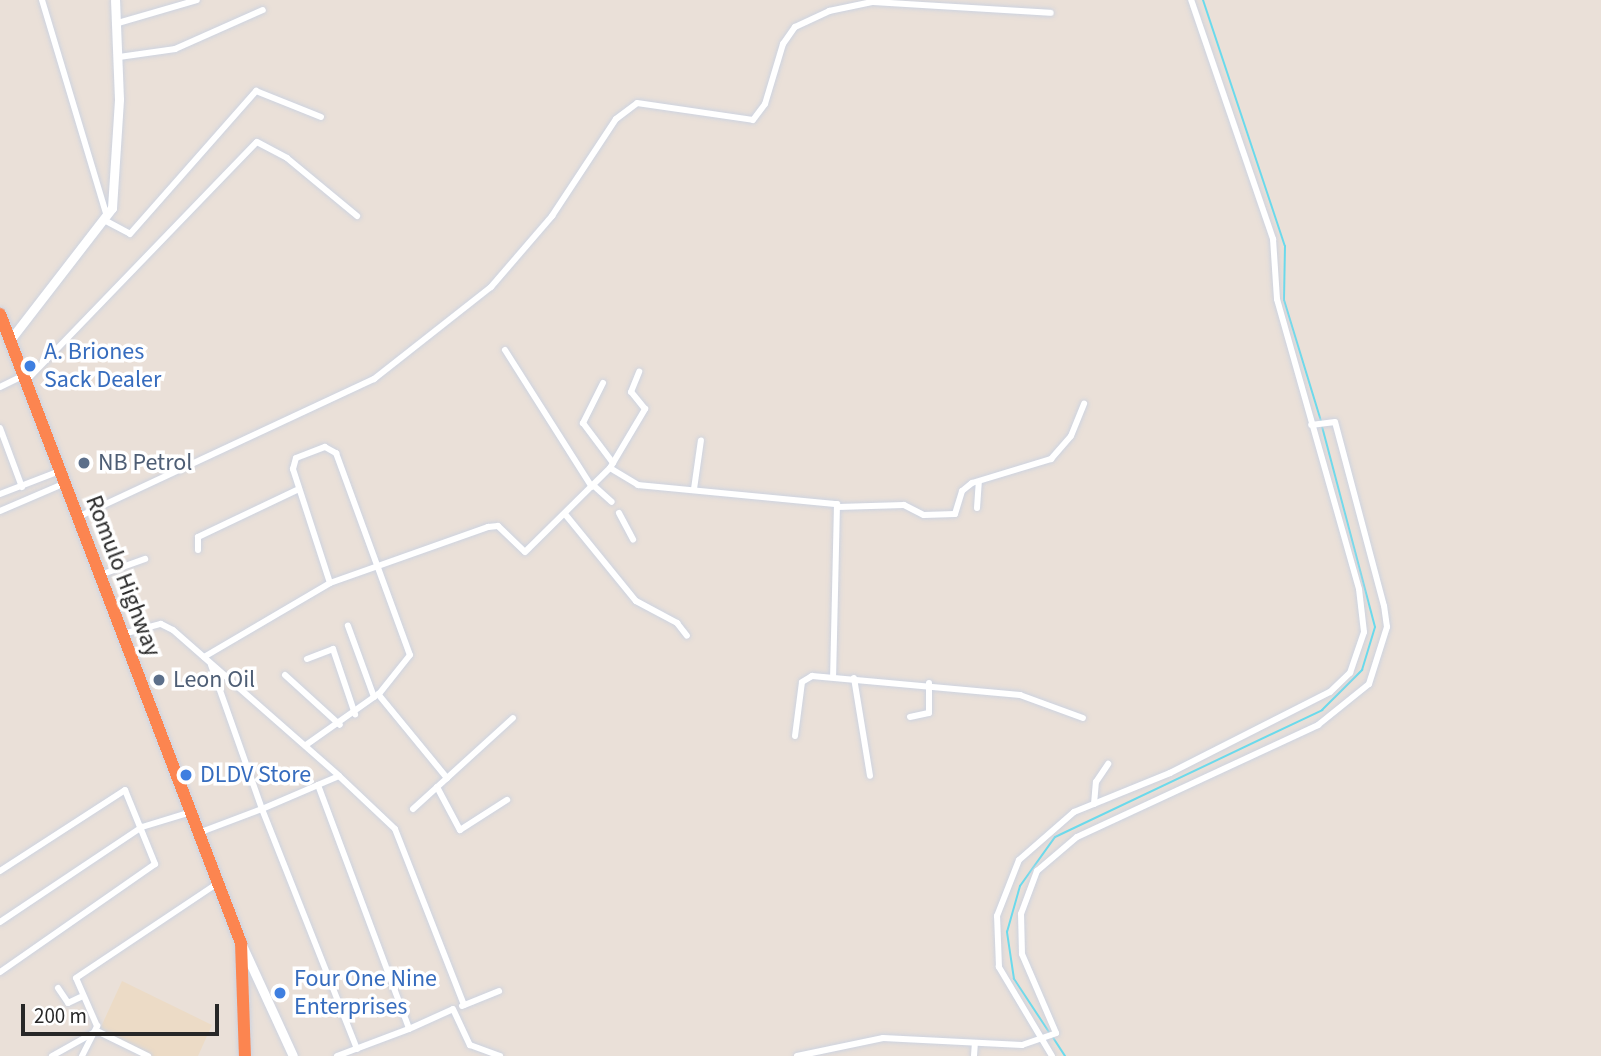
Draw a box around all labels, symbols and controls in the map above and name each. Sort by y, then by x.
place label: A. Briones Sack Dealer [44,338,161,394]
marker: A. Briones Sack Dealer [22,358,38,374]
place label: NB Petrol [98,449,192,477]
marker: NB Petrol [76,455,92,471]
street label: Romulo Highway [79,491,167,661]
place label: Leon Oil [173,666,255,694]
marker: Leon Oil [151,672,167,688]
place label: DLDV Store [200,761,311,789]
marker: DLDV Store [178,767,194,783]
place label: Four One Nine Enterprises [294,965,437,1021]
marker: Four One Nine Enterprises [272,985,288,1001]
scale bar [24,990,222,1034]
text: 200 m [34,1001,87,1031]

